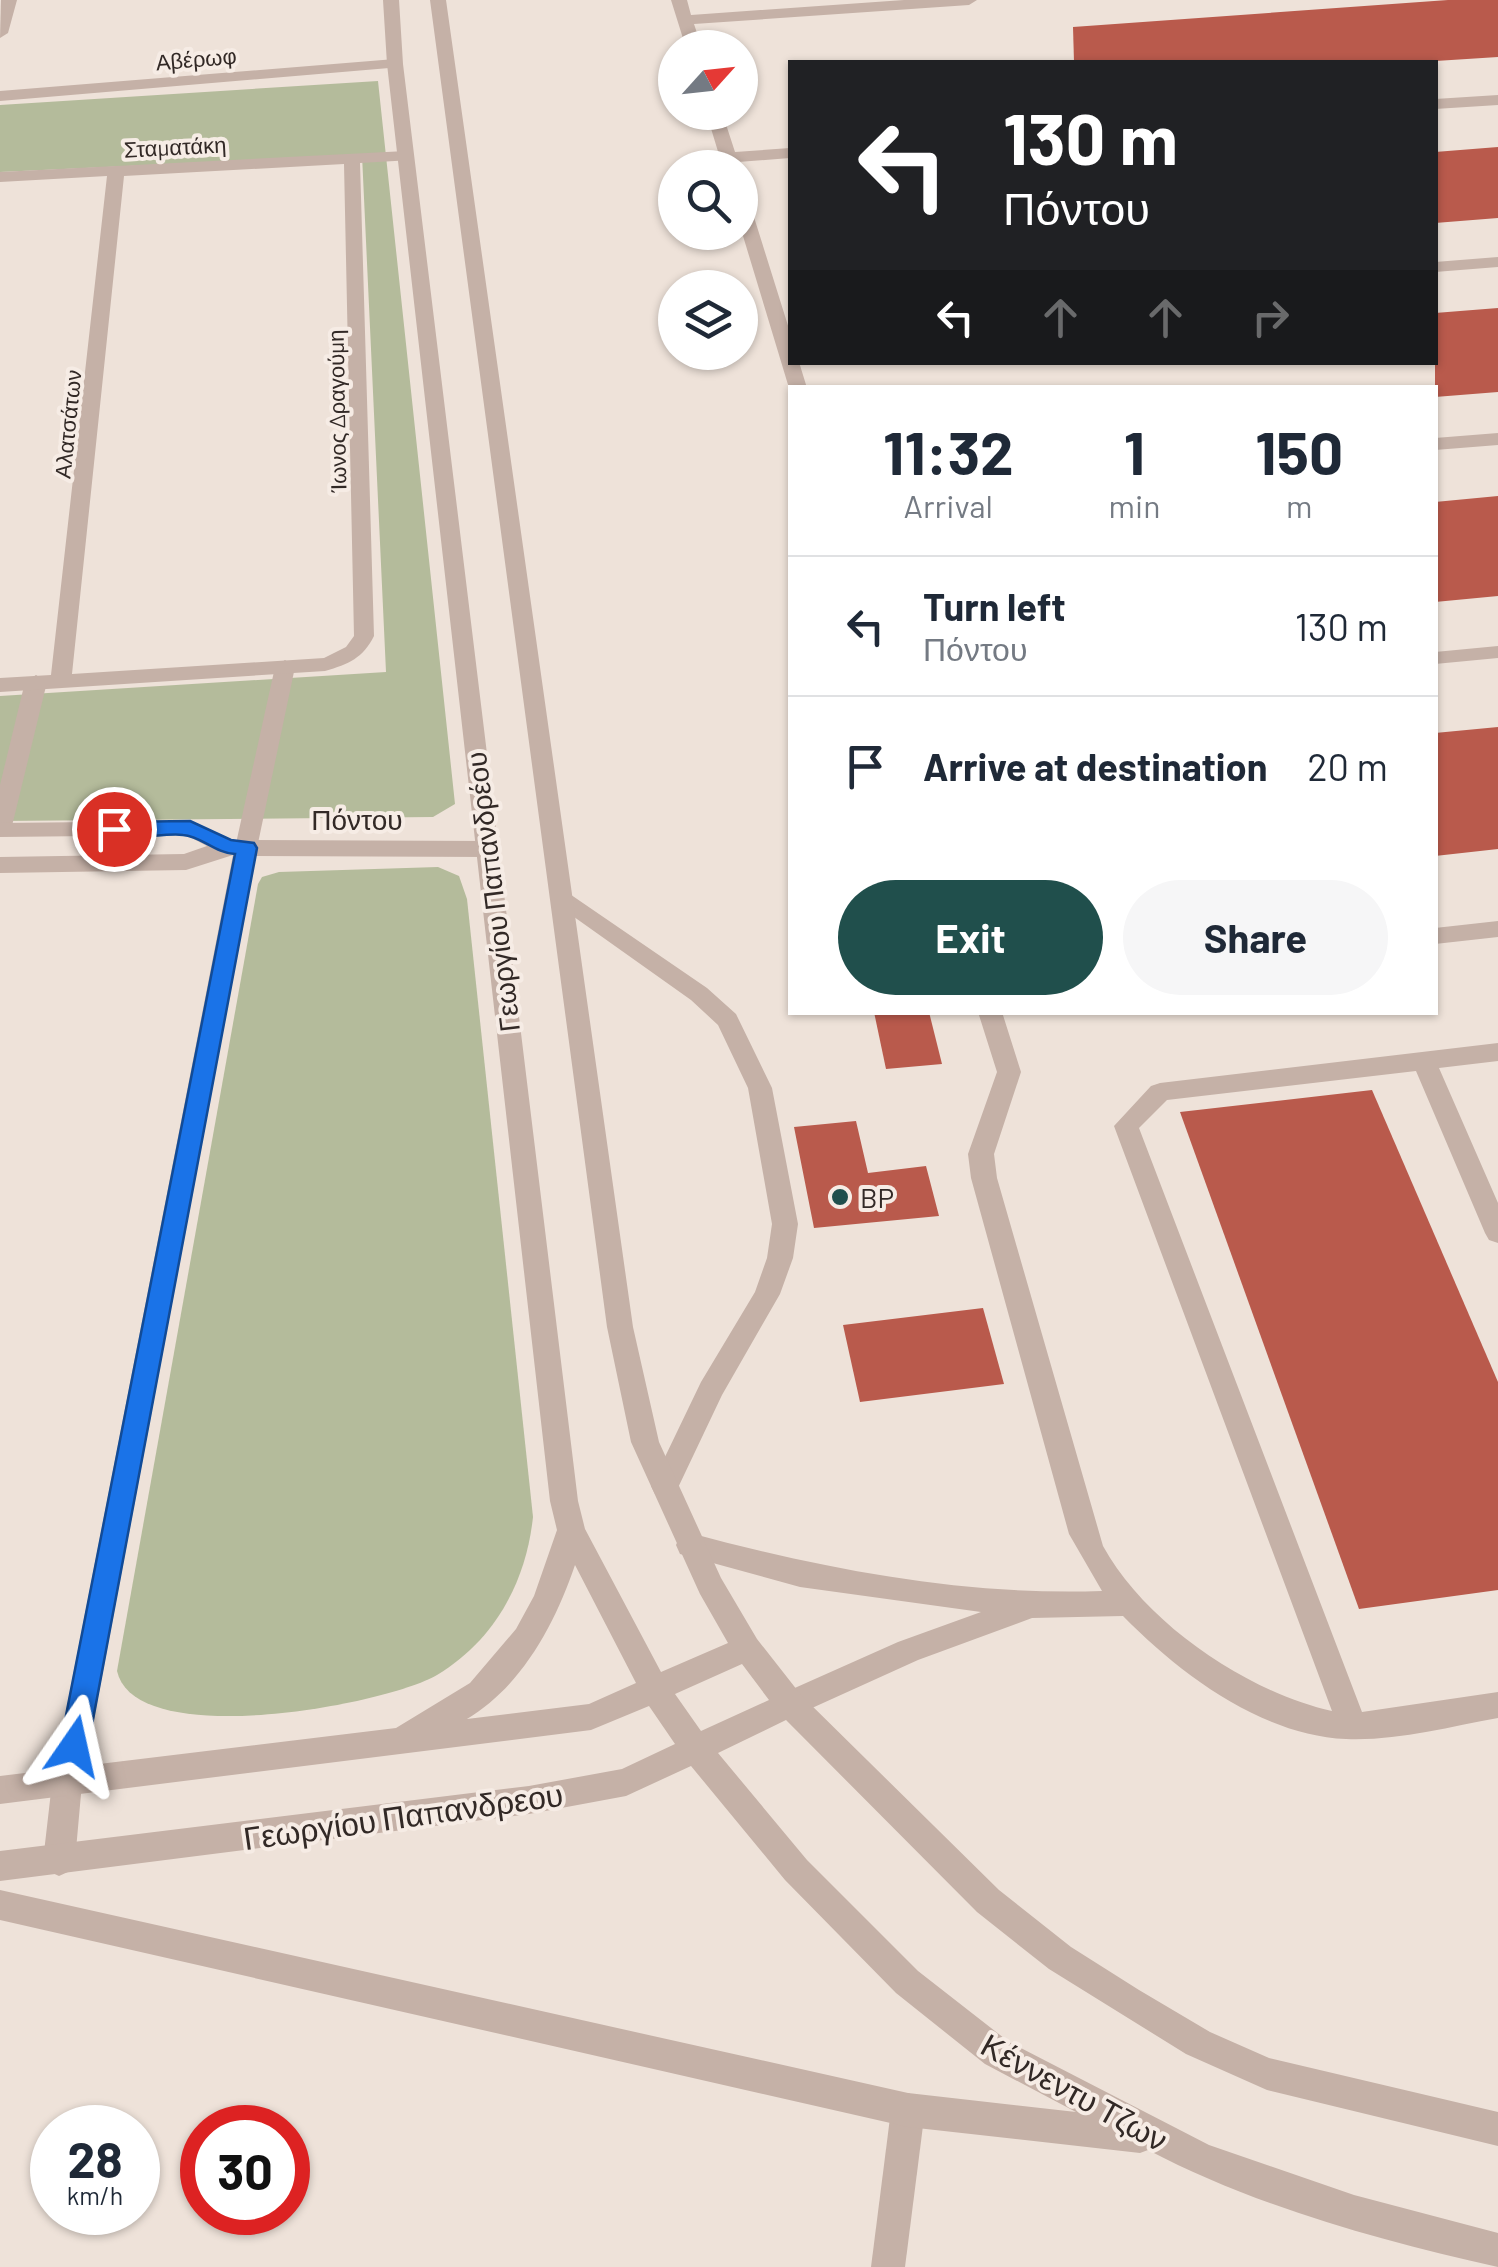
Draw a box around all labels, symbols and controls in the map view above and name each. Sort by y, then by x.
north arrow [658,30,758,130]
map controls [658,30,758,370]
street label: Αβέρωφ [154,42,238,75]
text: 130 m [1003,95,1178,179]
icon: left [838,100,968,230]
street label: Σταματάκη [123,130,227,163]
button: search [658,150,758,250]
text: Πόντου [1003,180,1150,234]
button: layers [658,270,758,370]
icon: left [928,290,983,345]
icon: ahead [1033,290,1088,345]
icon: ahead [1138,290,1193,345]
icon: right [1243,290,1298,345]
street label: Ίωνος Δραγούμη [322,329,351,494]
street label: Αλατσάτων [48,368,86,480]
text: 11:32 [883,415,1014,487]
text: 1 [1124,415,1145,487]
text: 150 [1255,415,1343,487]
text: Arrival [904,486,993,524]
text: min [1109,486,1160,524]
text: m [1286,486,1312,524]
text: Turn left [923,583,1066,629]
icon: left [838,599,893,654]
text: 130 m [1295,603,1388,649]
text: Πόντου [923,629,1027,667]
icon: arrive [838,739,893,794]
text: Arrive at destination [923,743,1268,789]
text: 20 m [1307,743,1388,789]
street label: Γεωργίου Παπανδρέου [458,750,526,1034]
pin [72,787,157,872]
icon: arrive [87,802,142,857]
street label: Πόντου [311,802,403,836]
button: Exit [838,880,1103,995]
button: Share [1123,880,1388,995]
place label: BP [860,1180,894,1214]
marker: BP [829,1186,851,1208]
position arrow [22,1694,126,1798]
street label: Γεωργίου Παπανδρεου [241,1774,565,1857]
street label: Κέννεντυ Τζων [975,2024,1175,2158]
speed limit sign: 30 [180,2105,310,2235]
text: 28 [67,2128,123,2188]
text: km/h [67,2180,123,2210]

